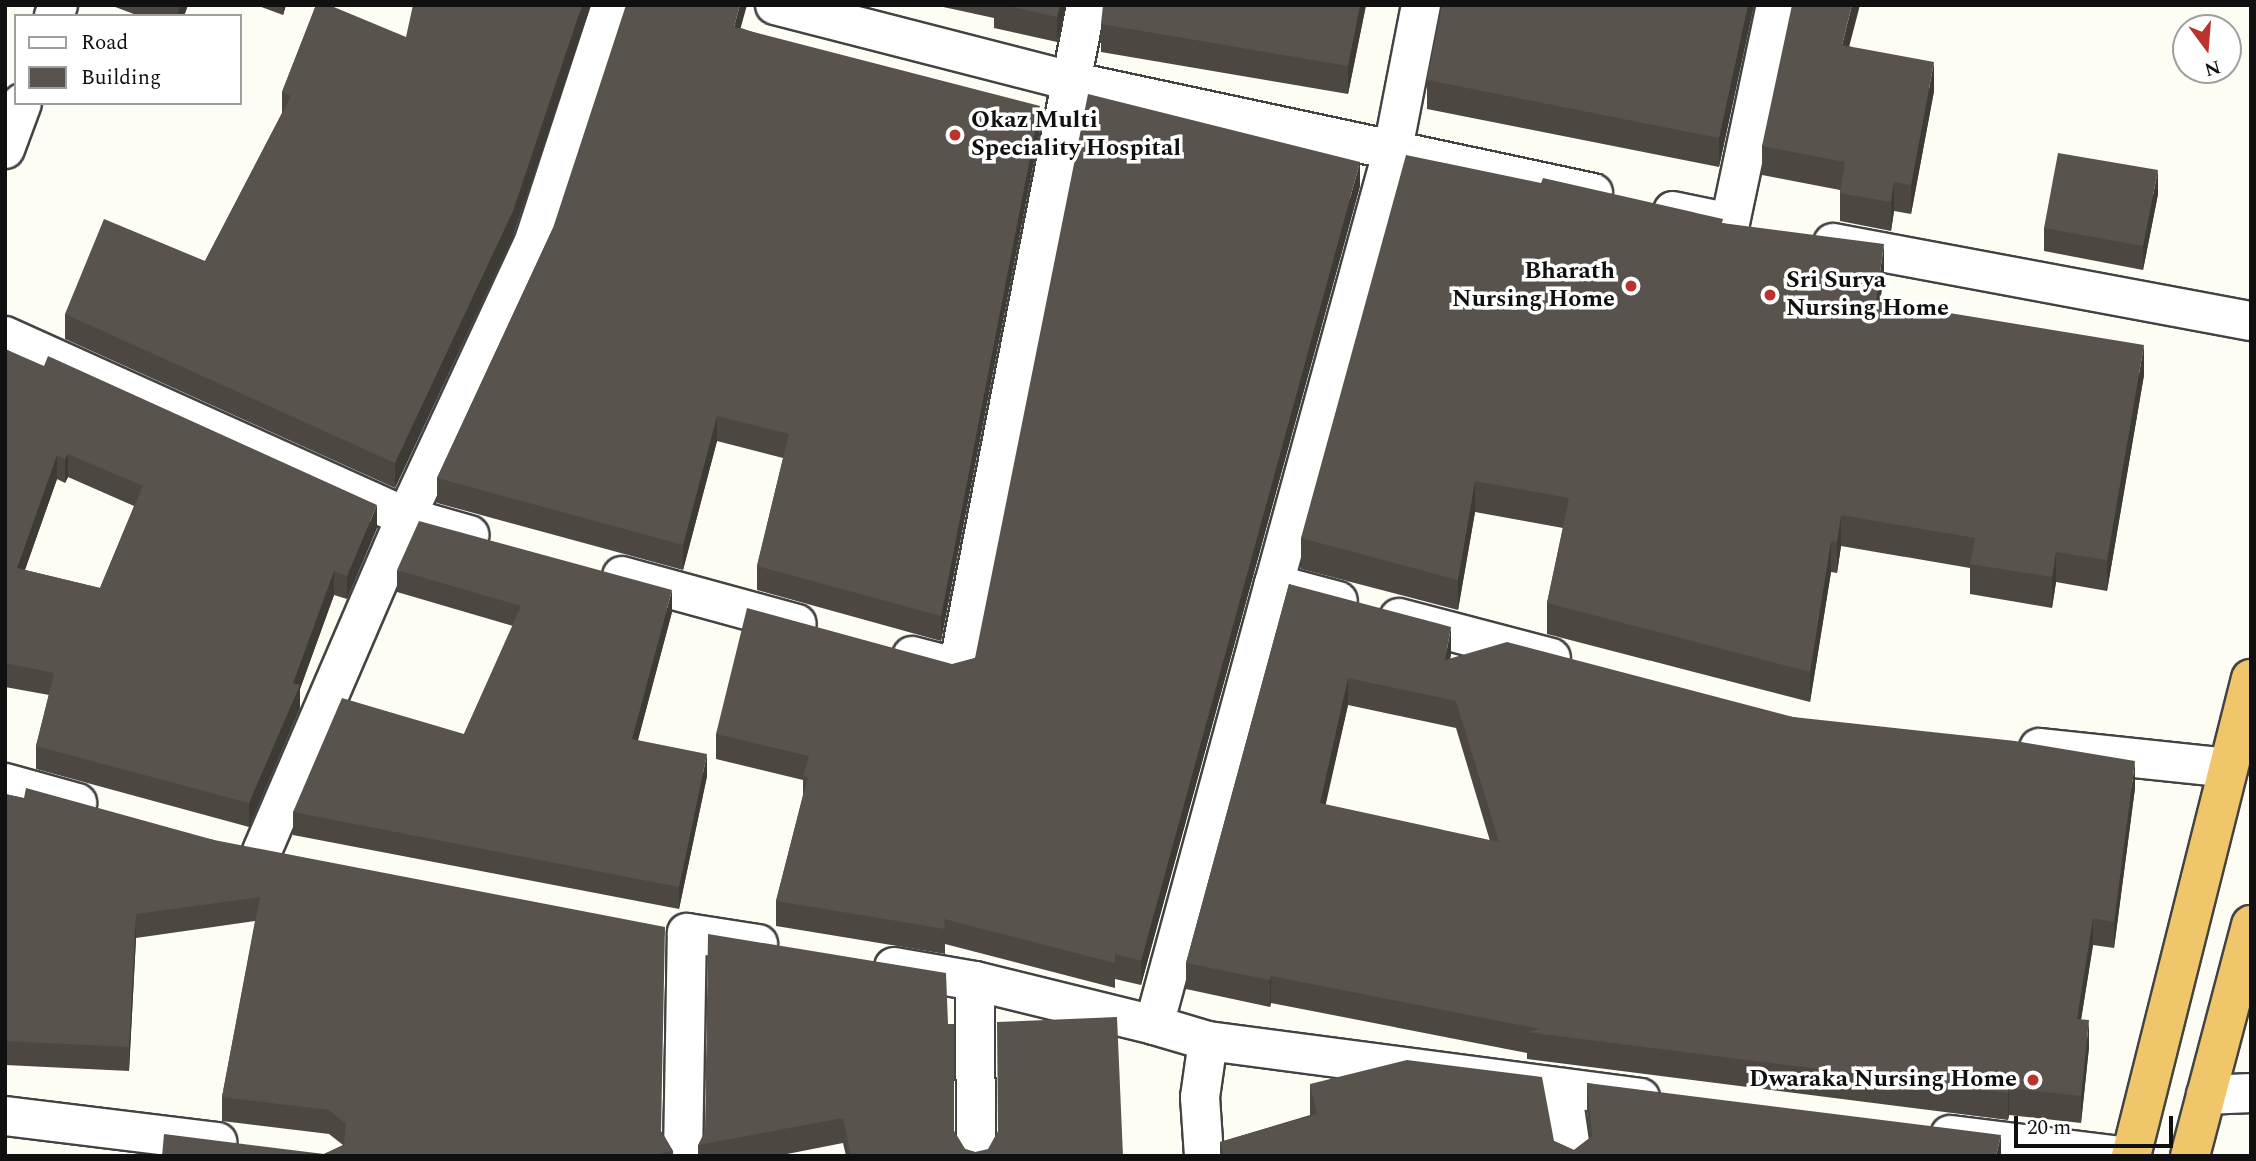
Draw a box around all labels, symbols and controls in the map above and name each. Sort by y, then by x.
legend [14,14,242,105]
north arrow [2172,14,2242,84]
text: Road [81,27,128,59]
text: N [2201,52,2224,84]
text: Building [81,62,161,94]
place label: Okaz Multi Speciality Hospital [971,107,1181,163]
marker: Okaz Multi Speciality Hospital [945,125,965,145]
place label: Bharath Nursing Home [1452,258,1615,314]
place label: Sri Surya Nursing Home [1786,267,1949,323]
marker: Bharath Nursing Home [1621,276,1641,296]
marker: Sri Surya Nursing Home [1760,285,1780,305]
place label: Dwaraka Nursing Home [1749,1066,2017,1094]
marker: Dwaraka Nursing Home [2023,1070,2043,1090]
scale bar [2018,1102,2177,1146]
text: 20 m [2027,1112,2071,1144]

